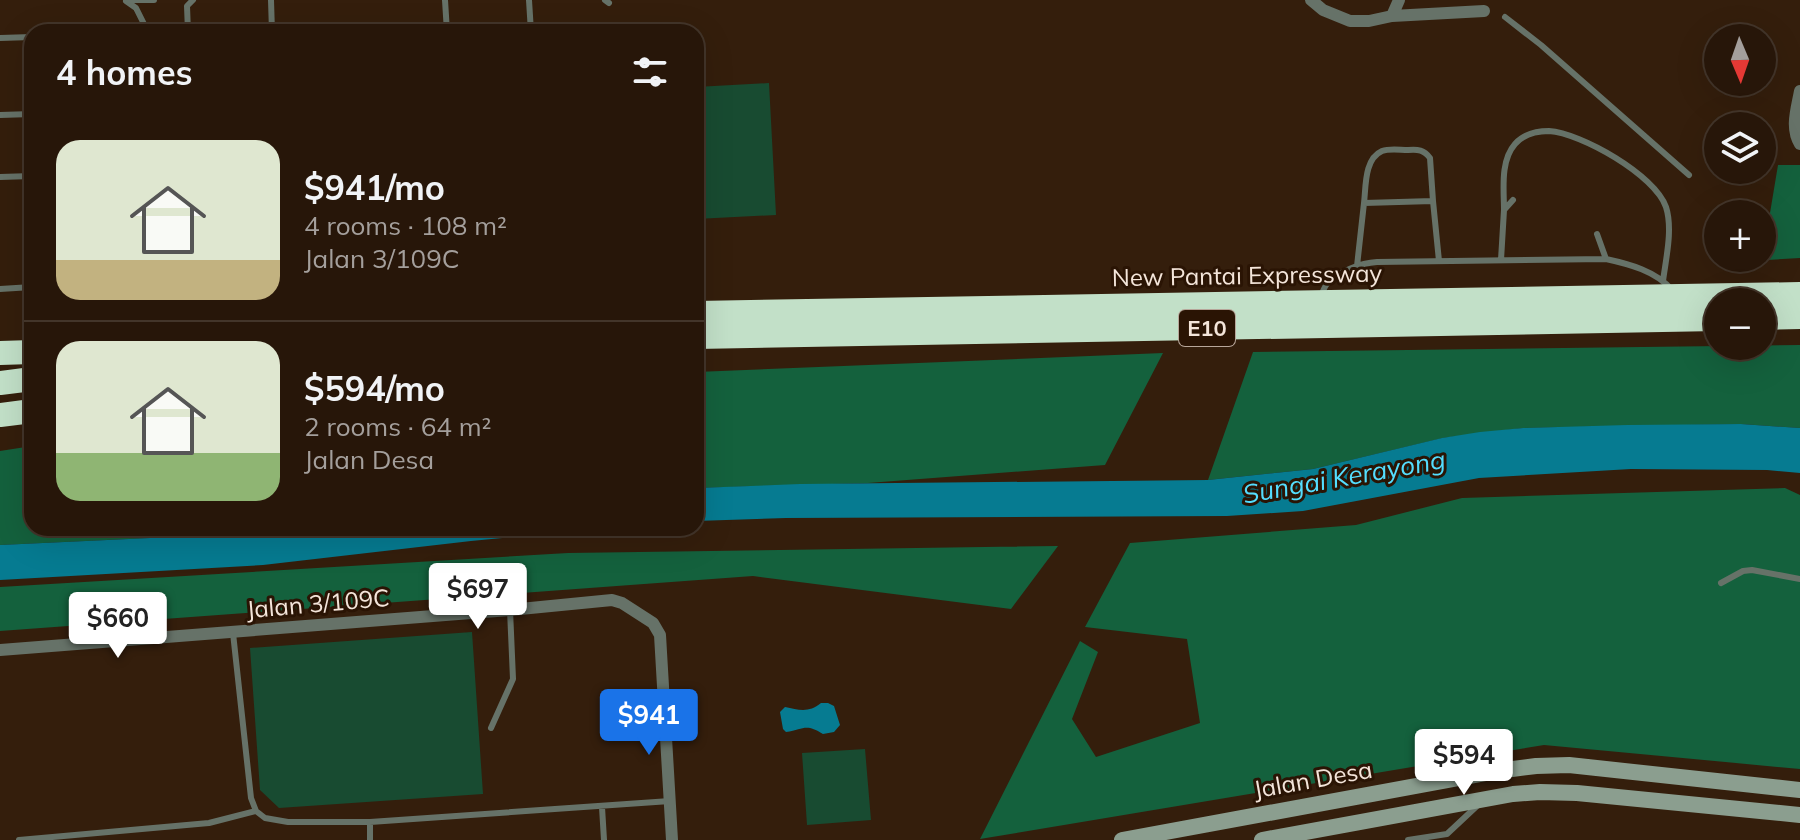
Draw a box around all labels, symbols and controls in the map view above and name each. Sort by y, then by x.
north arrow [1704,24,1776,96]
map controls [1704,24,1776,360]
icon: filters [628,50,672,94]
text: 4 homes [56,51,193,94]
button: layers [1704,112,1776,184]
text: $941/mo [304,166,445,209]
icon: home [120,172,216,268]
button: + [1704,200,1776,272]
text: 4 rooms · 108 m² [304,209,507,242]
text: Jalan 3/109C [304,242,460,275]
street label: New Pantai Expressway [1112,258,1383,292]
button: − [1704,288,1776,360]
road number: E10 [1179,310,1235,346]
text: $594/mo [304,367,445,410]
icon: home [120,373,216,469]
text: 2 rooms · 64 m² [304,410,491,443]
water label: Sungai Kerayong [1240,442,1448,511]
text: Jalan Desa [304,443,434,476]
pin: $697 [431,563,525,631]
text: $697 [447,572,509,605]
street label: Jalan 3/109C [245,582,391,624]
pin: $660 [71,592,165,660]
text: $660 [87,601,149,634]
pin: $941 [602,689,696,757]
text: $941 [618,698,680,731]
pin: $594 [1417,729,1511,797]
text: $594 [1433,738,1495,771]
street label: Jalan Desa [1251,754,1375,804]

